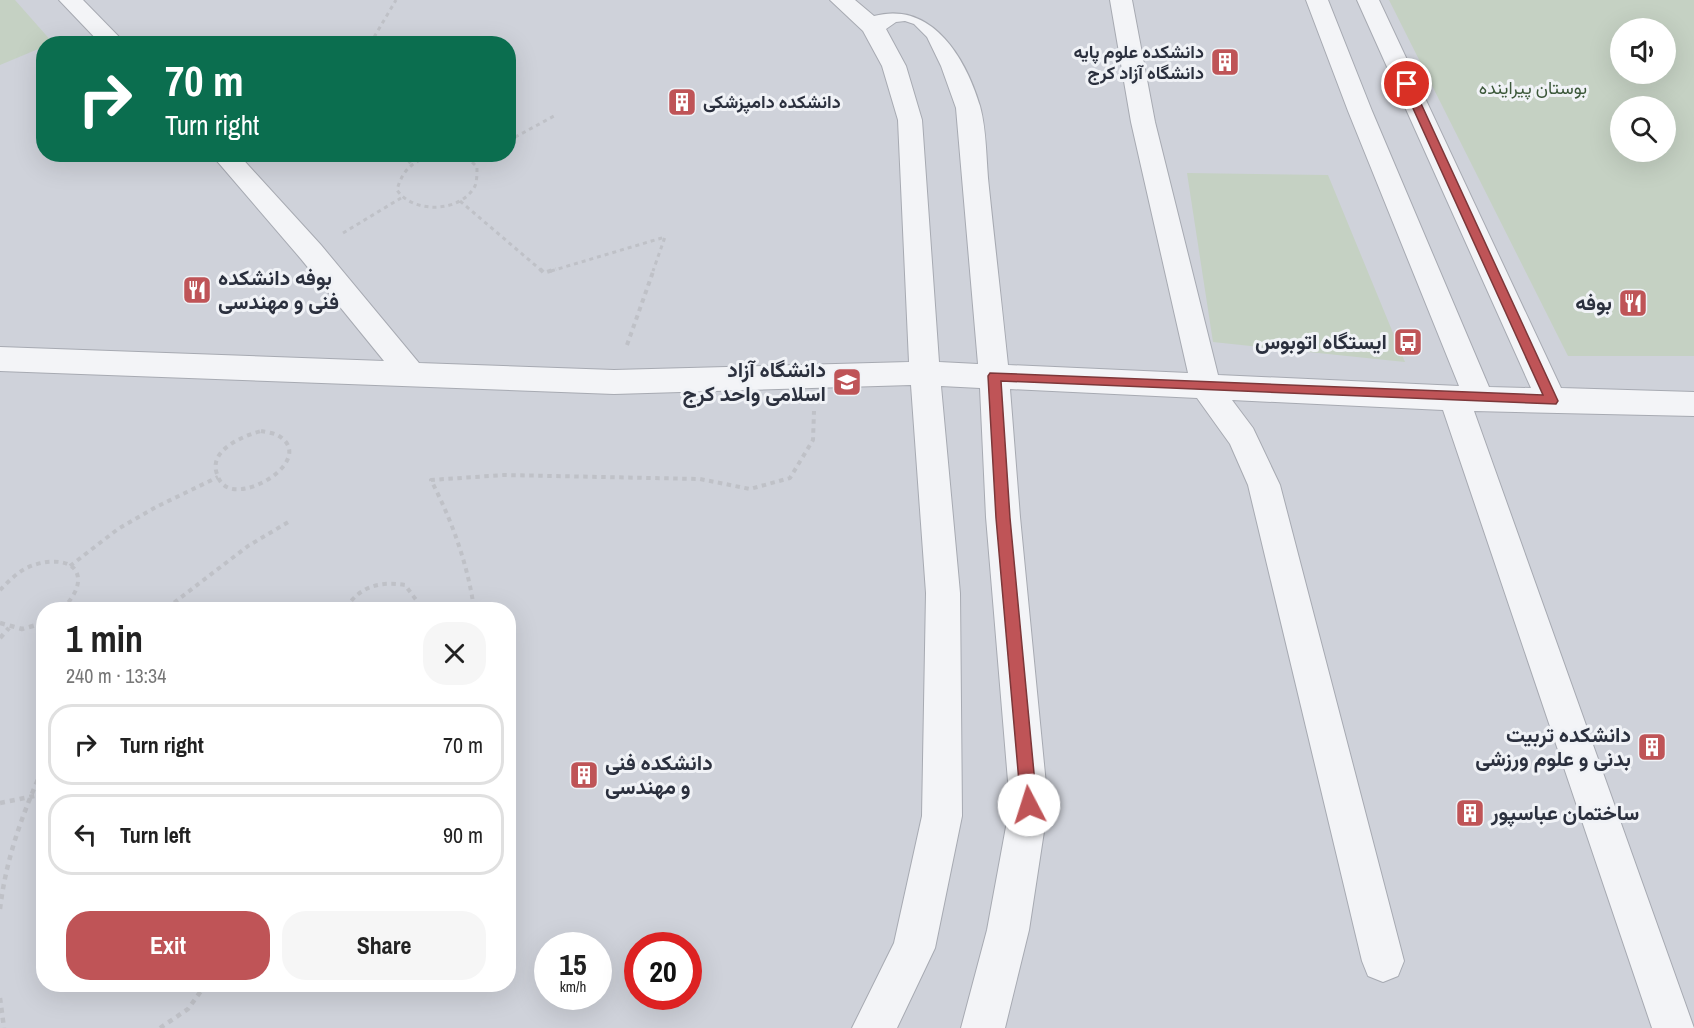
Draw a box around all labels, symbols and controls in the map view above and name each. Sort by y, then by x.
map controls [1610,18,1676,162]
button: sound [1610,18,1676,84]
place label: دانشکده علوم پایه دانشگاه آزاد کرج [1073,39,1204,85]
building icon: دانشکده علوم پایه دانشگاه آزاد کرج [1209,46,1241,78]
text: 70 m [165,53,244,109]
pin [1381,58,1432,109]
icon: right [66,60,144,138]
icon: arrive [1390,67,1423,100]
park label: بوستان پیراینده [1479,75,1587,100]
building icon: دانشکده دامپزشکی [666,86,698,118]
place label: دانشکده دامپزشکی [703,89,841,114]
button: search [1610,96,1676,162]
text: Turn right [165,107,259,143]
place label: بوفه دانشکده فنی و مهندسی [218,263,339,316]
restaurant icon: بوفه دانشکده فنی و مهندسی [181,274,213,306]
restaurant icon: بوفه [1617,287,1649,319]
place label: بوفه [1575,288,1612,317]
bus stop icon: ایستگاه اتوبوس [1392,326,1424,358]
place label: ایستگاه اتوبوس [1255,327,1387,356]
place label: دانشگاه آزاد اسلامی واحد کرج [683,355,826,408]
school or university icon: دانشگاه آزاد اسلامی واحد کرج [831,366,863,398]
text: 1 min [66,615,143,663]
button: close [423,622,486,685]
text: 240 m · 13:34 [66,662,166,689]
place label: دانشکده تربیت بدنی و علوم ورزشی [1475,720,1631,773]
icon: right [69,728,102,761]
text: Turn right [120,730,204,760]
text: 70 m [443,730,483,760]
building icon: دانشکده تربیت بدنی و علوم ورزشی [1636,731,1668,763]
place label: دانشکده فنی و مهندسی [605,748,713,801]
building icon: دانشکده فنی و مهندسی [568,759,600,791]
position arrow [997,773,1061,837]
building icon: ساختمان عباسپور [1454,797,1486,829]
place label: ساختمان عباسپور [1490,798,1639,827]
icon: left [69,818,102,851]
text: Turn left [120,820,191,850]
text: 90 m [443,820,483,850]
button: Exit [66,911,270,980]
button: Share [282,911,486,980]
speed limit sign: 20 [624,932,702,1010]
text: 15 [559,944,587,984]
text: km/h [560,976,586,997]

